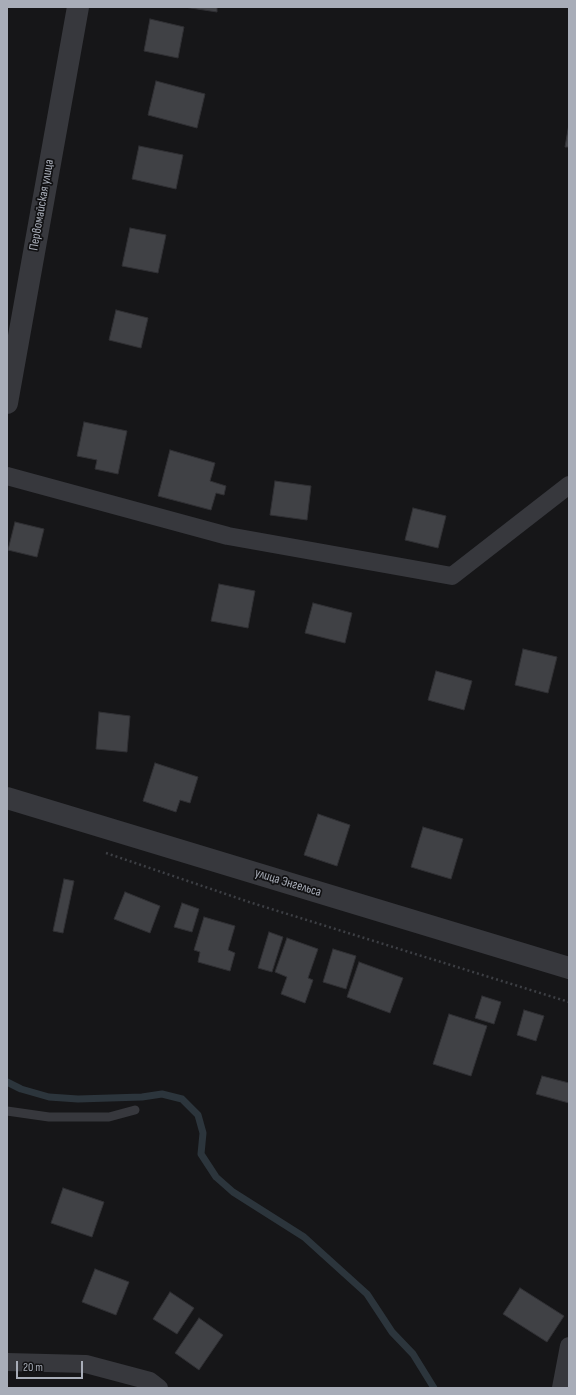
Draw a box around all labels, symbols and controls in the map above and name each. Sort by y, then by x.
street label: Первомайская улица [26,158,58,252]
street label: улица Энгельса [253,866,323,900]
scale bar [18,1353,85,1379]
text: 20 m [23,1360,43,1375]

